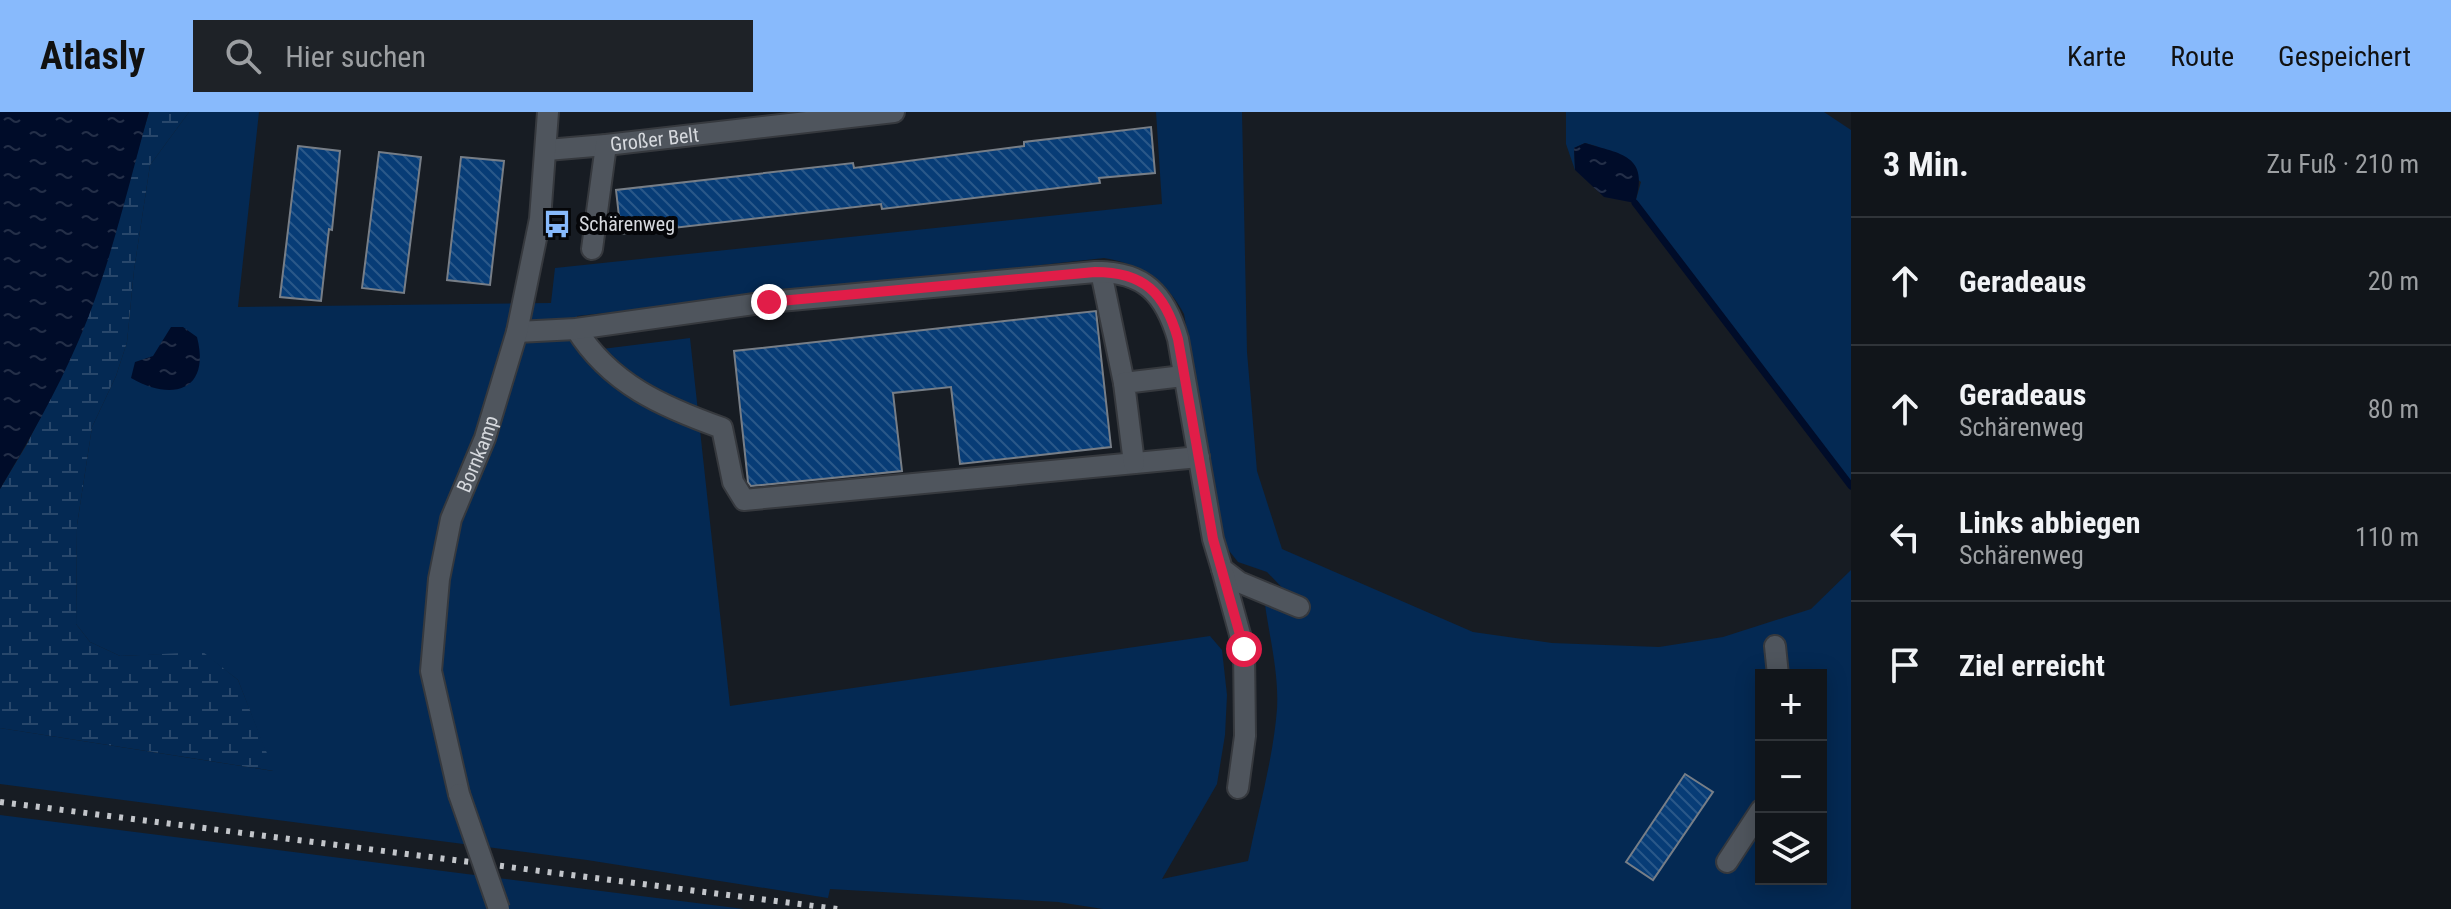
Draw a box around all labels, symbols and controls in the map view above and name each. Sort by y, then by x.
search box [193,20,753,92]
text: Atlasly [40,34,145,78]
icon: search [221,34,265,78]
text: Hier suchen [285,39,426,74]
text: Karte [2067,40,2126,73]
text: Route [2170,40,2234,73]
text: Gespeichert [2278,40,2411,73]
street label: Großer Belt [609,122,700,156]
text: 3 Min. [1883,144,1969,184]
text: Zu Fuß · 210 m [2266,149,2419,179]
bus stop icon: Schärenweg [542,209,572,239]
place label: Schärenweg [579,212,675,236]
icon: ahead [1883,259,1927,303]
text: Geradeaus [1959,264,2086,299]
text: 20 m [2368,266,2419,296]
route end [751,284,787,320]
text: Geradeaus [1959,377,2086,412]
icon: ahead [1883,387,1927,431]
text: 80 m [2368,394,2419,424]
text: Schärenweg [1959,412,2084,442]
street label: Bornkamp [452,413,503,496]
text: Links abbiegen [1959,505,2141,540]
icon: left [1883,515,1927,559]
text: 110 m [2355,522,2419,552]
text: Schärenweg [1959,540,2084,570]
route start [1226,631,1262,667]
icon: arrive [1883,643,1927,687]
text: Ziel erreicht [1959,648,2105,683]
map controls [1755,669,1827,885]
button: + [1755,669,1827,741]
button: − [1755,741,1827,813]
button: layers [1755,813,1827,885]

